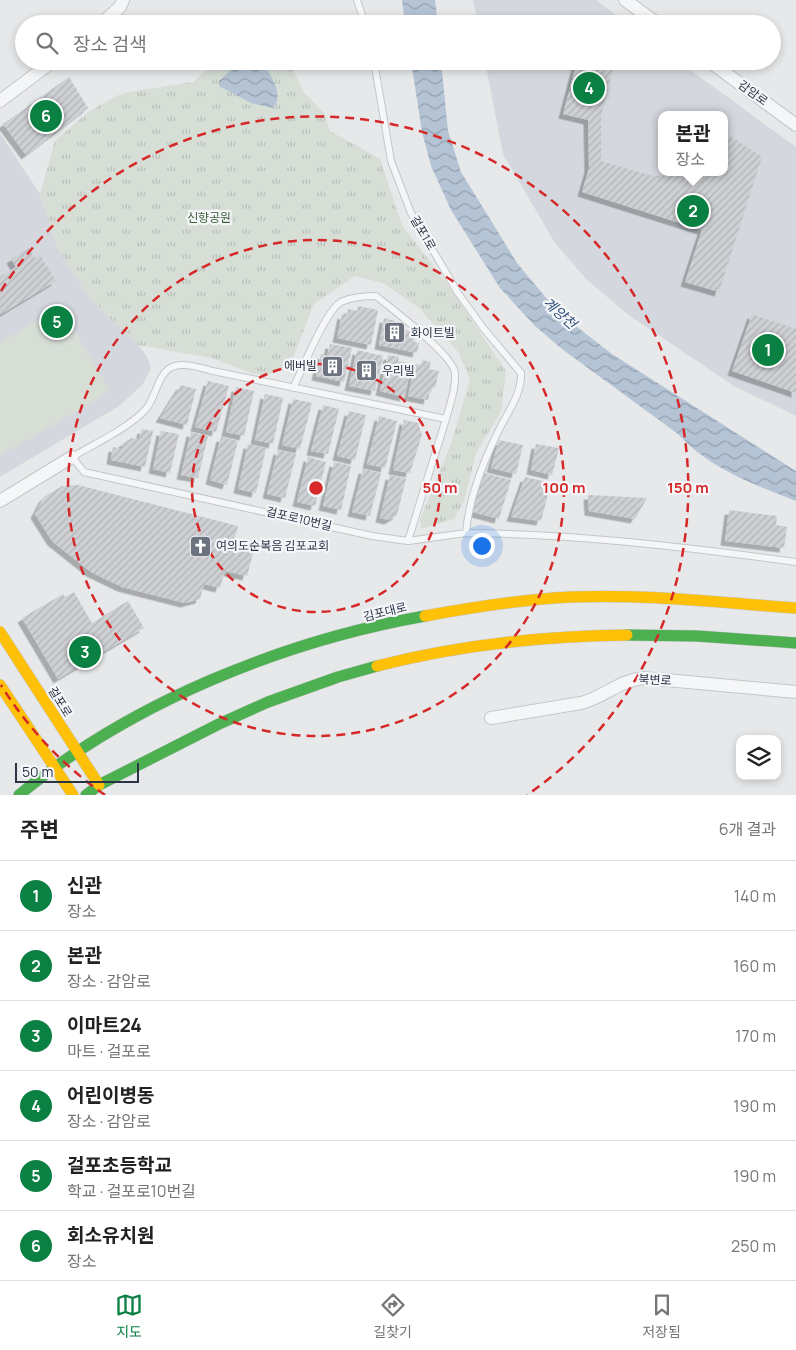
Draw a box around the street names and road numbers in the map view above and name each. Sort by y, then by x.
street label: 감암로 [735,76,772,109]
street label: 걸포1로 [407,212,440,253]
street label: 걸포로10번길 [264,503,334,534]
street label: 김포대로 [361,598,408,625]
street label: 북변로 [638,670,672,689]
street label: 걸포로 [44,683,76,720]

